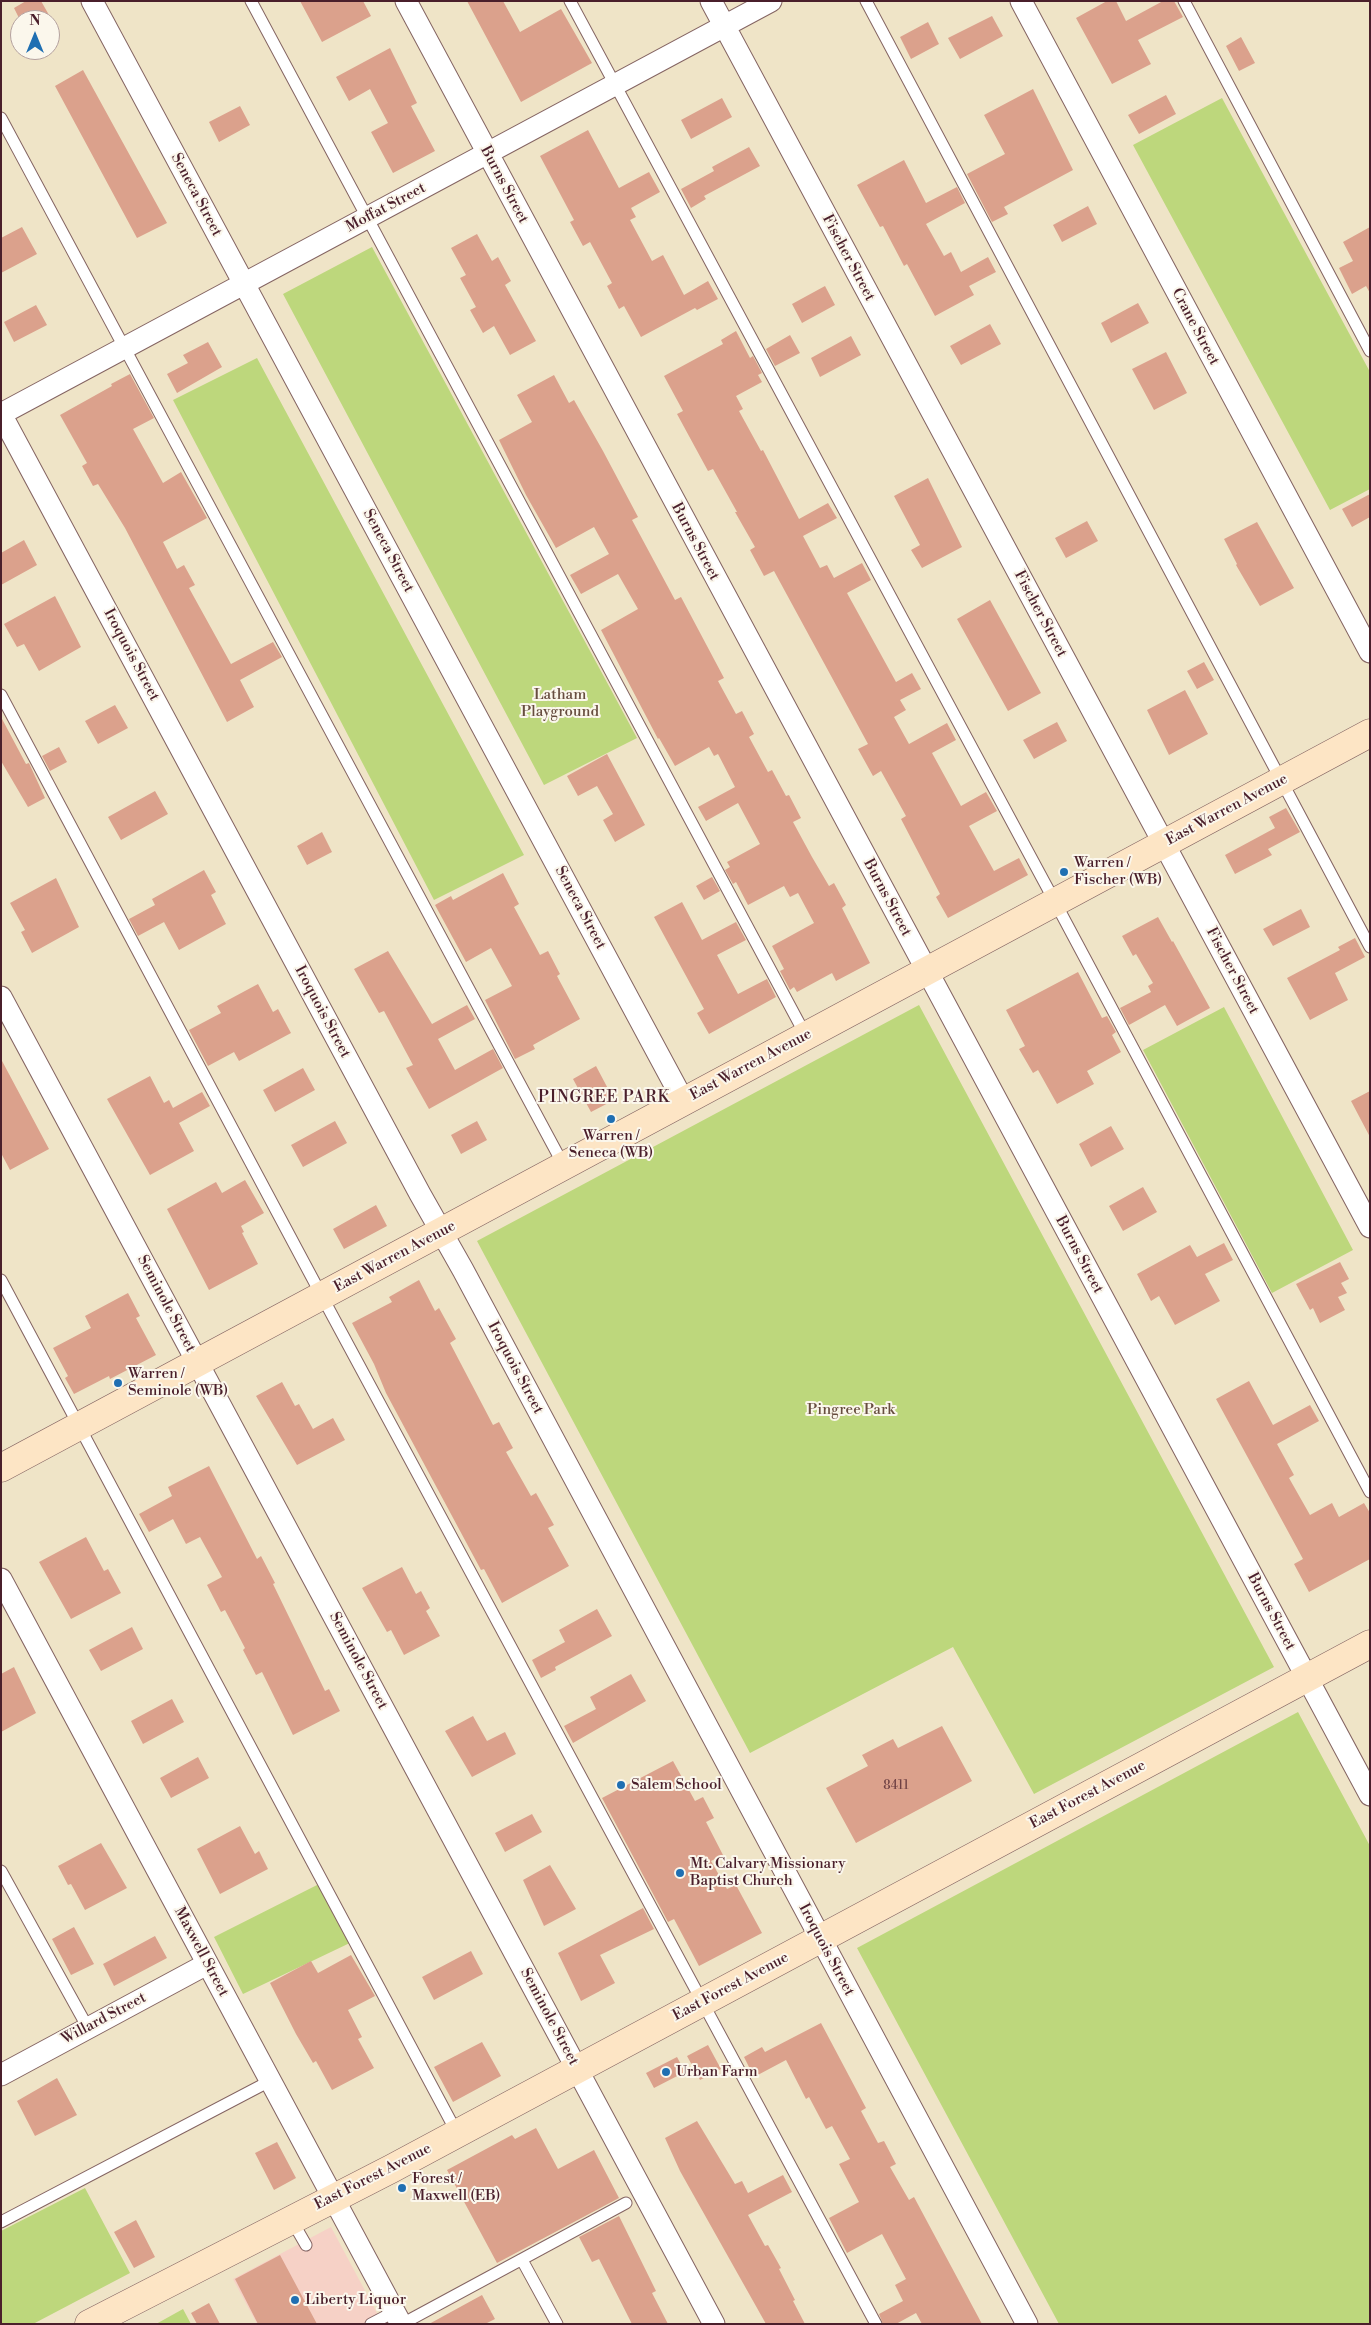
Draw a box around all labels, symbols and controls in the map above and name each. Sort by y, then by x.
north arrow [10,10,60,60]
text: N [29,12,41,30]
street label: Burns Street [476,143,532,227]
street label: Seneca Street [167,150,225,240]
street label: Moffat Street [343,179,429,237]
street label: Fischer Street [818,212,878,304]
street label: Crane Street [1167,285,1223,369]
street label: Burns Street [667,500,723,584]
street label: Seneca Street [359,506,417,596]
street label: Fischer Street [1010,568,1070,660]
street label: Iroquois Street [99,606,163,704]
park label: Latham Playground [521,686,599,721]
street label: East Warren Avenue [1163,770,1291,850]
place label: Warren / Fischer (WB) [1074,854,1162,889]
street label: Burns Street [859,856,915,940]
street label: Seneca Street [551,863,609,953]
marker: Warren / Fischer (WB) [1058,866,1070,878]
street label: Fischer Street [1202,925,1262,1017]
street label: Iroquois Street [290,963,354,1061]
street label: East Warren Avenue [687,1025,815,1105]
district label: PINGREE PARK [536,1088,672,1108]
marker: Warren / Seneca (WB) [605,1113,617,1125]
place label: Warren / Seneca (WB) [569,1127,653,1162]
street label: Burns Street [1051,1213,1107,1297]
street label: East Warren Avenue [331,1217,459,1297]
street label: Seminole Street [133,1252,199,1356]
street label: Iroquois Street [483,1319,547,1417]
place label: Warren / Seminole (WB) [128,1365,228,1400]
marker: Warren / Seminole (WB) [112,1377,124,1389]
park label: Pingree Park [807,1401,895,1419]
street label: Burns Street [1243,1570,1299,1654]
street label: Seminole Street [325,1609,391,1713]
street label: East Forest Avenue [1027,1757,1149,1833]
place label: Salem School [631,1776,722,1794]
marker: Salem School [615,1779,627,1791]
house number: 8411 [883,1779,909,1793]
place label: Mt. Calvary Missionary Baptist Church [690,1855,845,1890]
marker: Mt. Calvary Missionary Baptist Church [674,1867,686,1879]
street label: Iroquois Street [794,1901,858,1999]
street label: Maxwell Street [170,1904,232,2000]
street label: East Forest Avenue [670,1949,792,2025]
street label: Seminole Street [516,1965,582,2069]
street label: Willard Street [59,1989,149,2049]
place label: Urban Farm [676,2063,758,2081]
marker: Urban Farm [660,2066,672,2078]
street label: East Forest Avenue [312,2140,434,2214]
place label: Forest / Maxwell (EB) [412,2170,500,2205]
marker: Forest / Maxwell (EB) [396,2182,408,2194]
place label: Liberty Liquor [305,2291,406,2309]
marker: Liberty Liquor [289,2294,301,2306]

